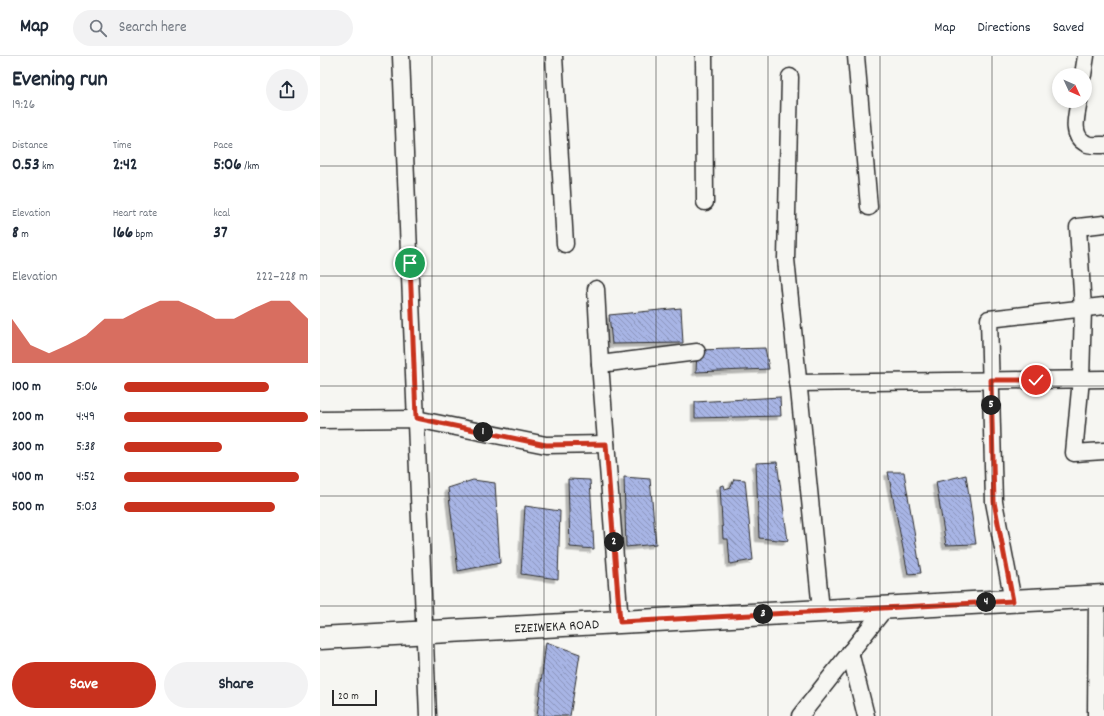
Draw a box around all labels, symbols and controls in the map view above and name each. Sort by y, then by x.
search box [73,10,353,46]
text: Map [20,14,49,41]
icon: search [87,17,109,39]
text: Search here [119,17,187,39]
text: Map [934,18,956,38]
text: Directions [978,18,1031,38]
text: Saved [1053,18,1084,38]
text: Evening run [12,65,108,96]
north arrow [1052,68,1092,108]
map controls [1052,68,1092,108]
button: share [266,69,308,111]
text: 19:26 [12,96,35,115]
text: Distance [12,138,48,154]
text: Time [113,138,131,154]
text: Pace [213,138,233,154]
text: 0.53 [12,154,40,178]
text: 2:42 [113,154,137,178]
text: 5:06 [213,154,242,178]
text: km [40,159,54,175]
text: /km [242,159,259,175]
text: Elevation [12,206,50,222]
text: Heart rate [113,206,157,222]
text: kcal [213,206,230,222]
text: 8 [12,222,19,246]
text: 166 [113,222,133,246]
text: 37 [213,222,227,246]
text: m [19,227,29,243]
text: bpm [133,227,153,243]
pin [393,246,427,280]
icon: arrive [399,252,421,274]
text: Elevation [12,268,57,287]
text: 222–228 m [256,268,308,287]
pin [1019,363,1053,397]
icon: check [1025,369,1047,391]
text: 100 m [12,378,41,397]
text: 5:06 [76,378,98,397]
pin: 5 [981,395,1001,415]
text: 5 [988,397,994,413]
text: 200 m [12,408,44,427]
text: 4:49 [76,408,95,427]
pin: 1 [473,422,493,442]
text: 1 [482,424,484,440]
text: 300 m [12,438,44,457]
text: 5:38 [76,438,95,457]
text: 400 m [12,468,43,487]
text: 4:52 [76,468,95,487]
text: 500 m [12,498,44,517]
text: 5:03 [76,498,97,517]
pin: 2 [604,532,624,552]
text: 2 [612,534,616,550]
pin: 4 [976,592,996,612]
text: 4 [984,594,988,610]
pin: 3 [753,604,773,624]
text: 3 [761,606,765,622]
street label: EZEIWEKA ROAD [514,615,600,640]
button: Save [12,662,156,708]
button: Share [164,662,308,708]
scale bar [332,688,377,707]
text: 20 m [338,689,359,705]

